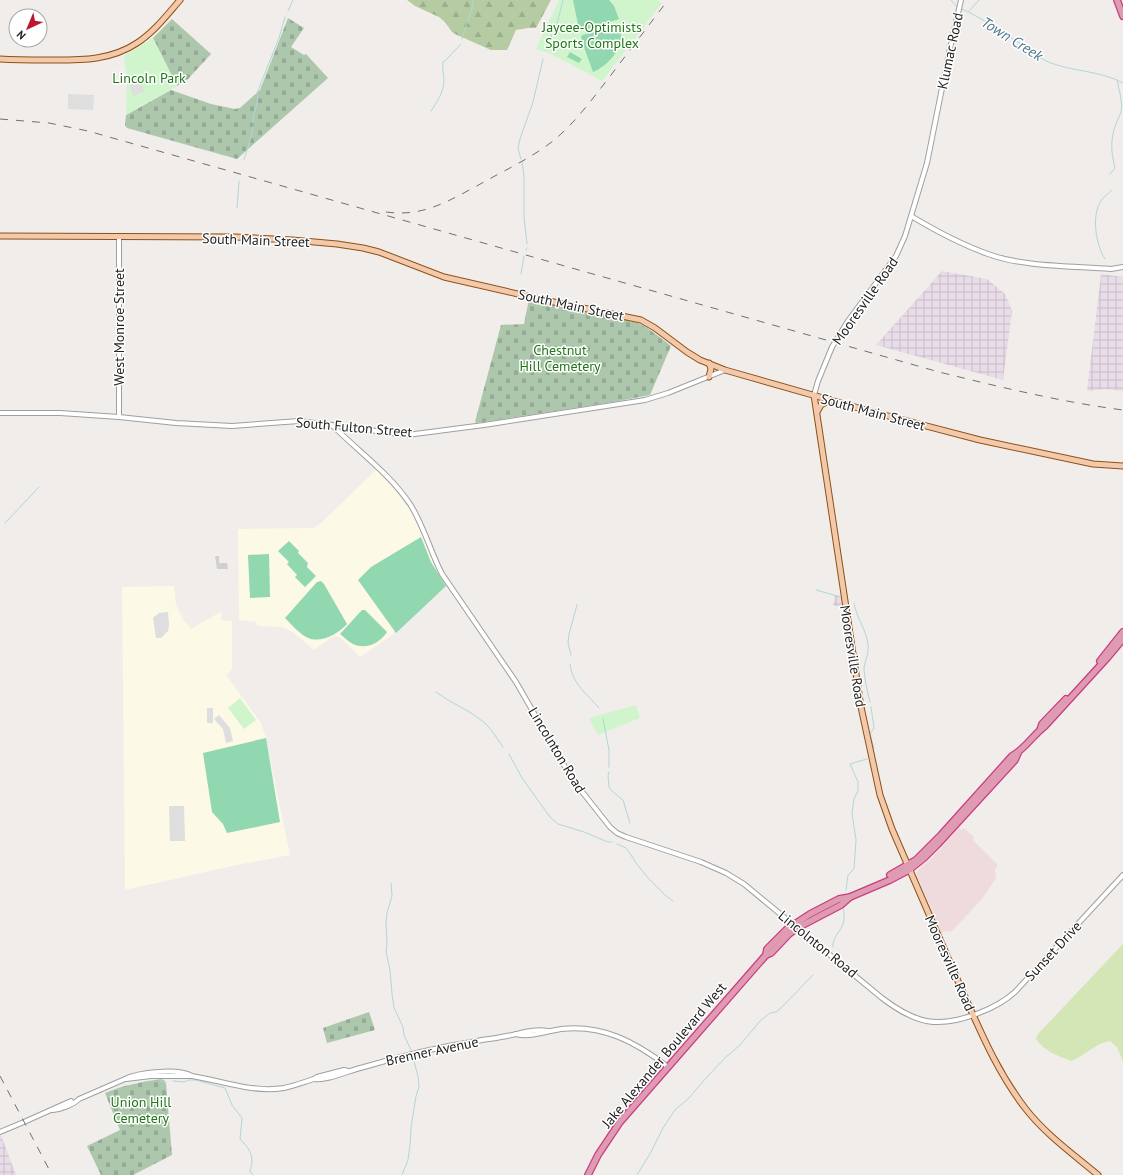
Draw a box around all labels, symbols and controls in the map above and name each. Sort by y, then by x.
north arrow [8,8,48,48]
street label: Klumac Road [933,11,967,91]
water label: Town Creek [978,12,1048,66]
park label: Jaycee-Optimists Sports Complex [541,18,642,52]
text: N [14,28,29,43]
park label: Lincoln Park [112,69,186,87]
street label: South Main Street [202,229,310,251]
street label: Mooresville Road [828,254,902,348]
street label: West Monroe Street [110,268,128,386]
street label: South Main Street [517,285,626,325]
park label: Chestnut Hill Cemetery [519,341,601,375]
street label: South Main Street [819,389,928,435]
street label: South Fulton Street [295,413,413,441]
street label: Mooresville Road [836,604,870,708]
street label: Lincolnton Road [524,704,590,796]
street label: Lincolnton Road [775,906,861,982]
street label: Mooresville Road [921,912,979,1014]
street label: Sunset Drive [1021,917,1085,985]
street label: Jake Alexander Boulevard West [597,978,730,1132]
street label: Brenner Avenue [384,1032,480,1070]
park label: Union Hill Cemetery [111,1093,171,1127]

